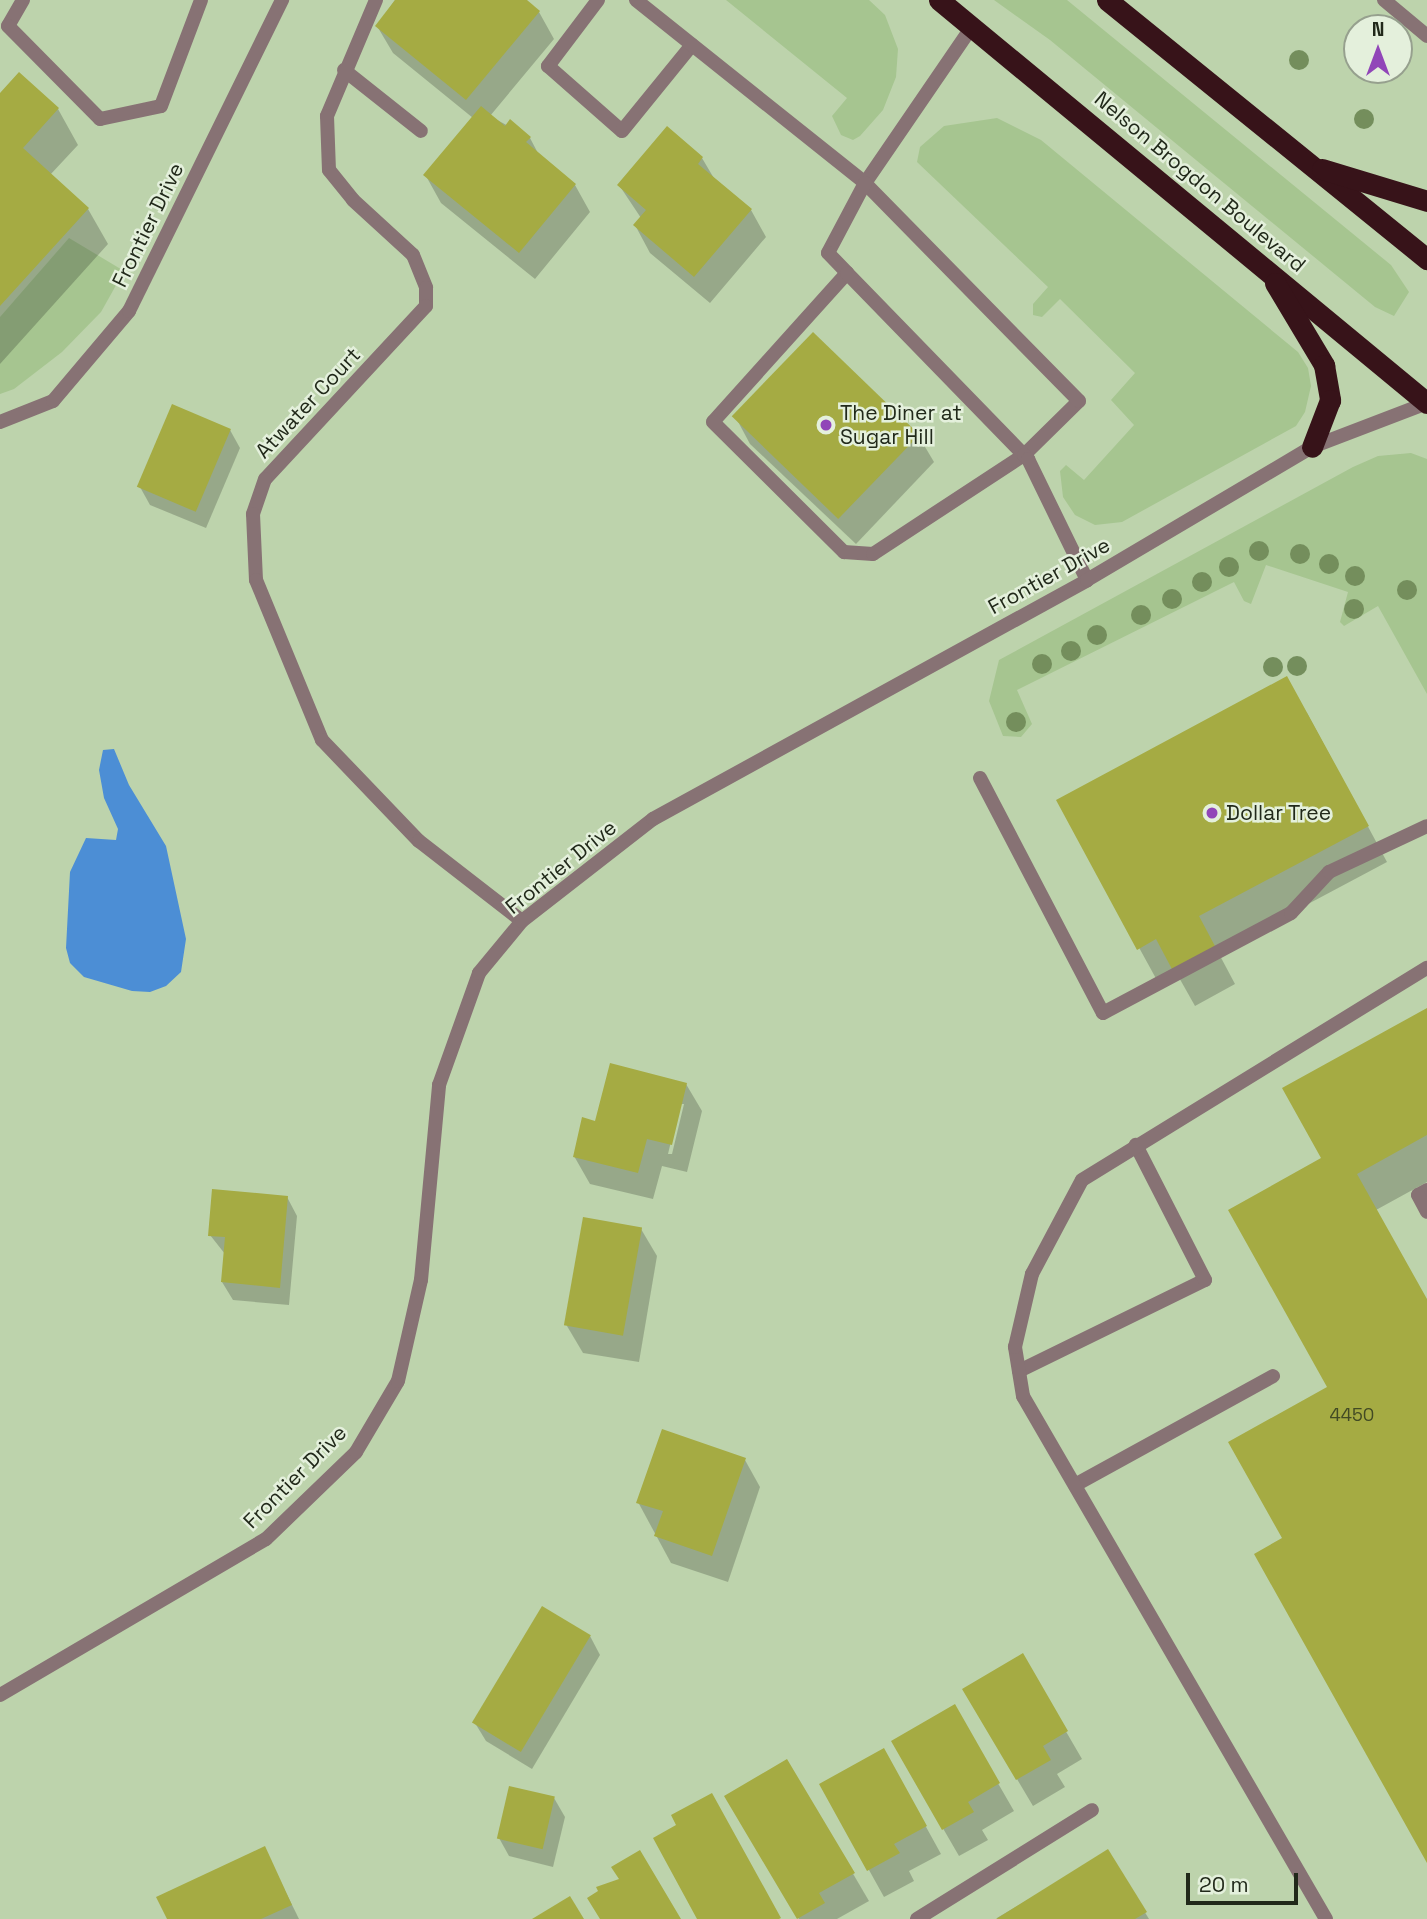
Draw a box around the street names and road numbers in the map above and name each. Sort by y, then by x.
street label: Nelson Brogdon Boulevard [1089,86,1311,278]
street label: Frontier Drive [107,159,189,291]
street label: Atwater Court [250,342,366,464]
street label: Frontier Drive [984,532,1114,620]
street label: Frontier Drive [500,815,622,919]
street label: Frontier Drive [238,1420,352,1534]

